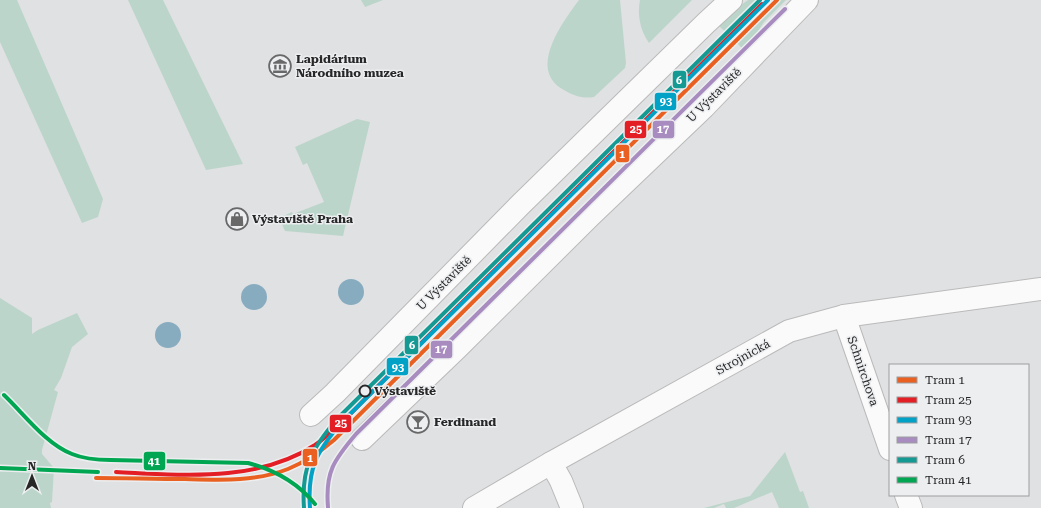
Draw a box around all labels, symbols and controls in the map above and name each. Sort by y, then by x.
place label: Lapidárium Národního muzea [296,52,404,80]
museum icon: Lapidárium Národního muzea [267,53,293,79]
street label: U Výstaviště [684,64,745,125]
line badge: 6 [672,70,687,89]
text: 6 [676,74,682,87]
line badge: 93 [654,92,677,111]
text: 93 [660,95,672,108]
line badge: 25 [624,120,647,139]
line badge: 17 [652,120,675,139]
text: 25 [630,123,642,136]
text: 17 [657,123,669,136]
line badge: 1 [615,144,630,163]
text: 1 [619,148,625,161]
shop icon: Výstaviště Praha [224,206,250,232]
place label: Výstaviště Praha [252,212,353,226]
street label: U Výstaviště [414,252,475,313]
street label: Schnirchova [844,334,882,408]
line badge: 6 [404,335,419,355]
street label: Strojnická [714,336,773,378]
text: 6 [409,339,415,352]
line badge: 17 [430,340,453,359]
text: 17 [435,343,447,356]
line badge: 93 [386,357,409,376]
text: 93 [392,361,404,374]
legend [889,364,1029,496]
text: Tram 1 [925,373,965,387]
marker: Výstaviště [358,384,372,398]
place label: Výstaviště [374,384,436,398]
text: Tram 25 [925,393,972,407]
bar icon: Ferdinand [405,409,431,435]
text: Tram 93 [925,413,972,427]
line badge: 25 [329,414,352,433]
place label: Ferdinand [434,415,496,429]
text: 25 [335,417,347,430]
text: Tram 17 [925,433,972,447]
line badge: 1 [302,448,318,467]
line badge: 41 [143,451,166,471]
text: 1 [307,452,313,465]
text: Tram 6 [925,453,965,467]
text: 41 [148,455,160,468]
north arrow [12,456,52,496]
text: N [28,460,37,473]
text: Tram 41 [925,473,972,487]

